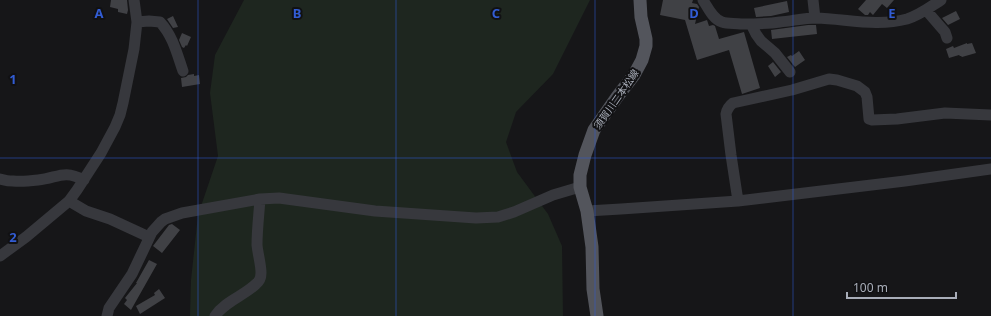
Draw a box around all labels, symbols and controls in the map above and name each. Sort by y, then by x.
text: A [95,4,104,22]
text: B [293,4,301,22]
text: C [492,4,500,22]
text: D [689,4,699,22]
text: E [888,4,896,22]
street label: 須賀川二本松線 [590,66,642,132]
text: 1 [9,70,17,88]
text: 2 [9,228,17,246]
scale bar [847,274,956,300]
text: 100 m [853,279,888,296]

